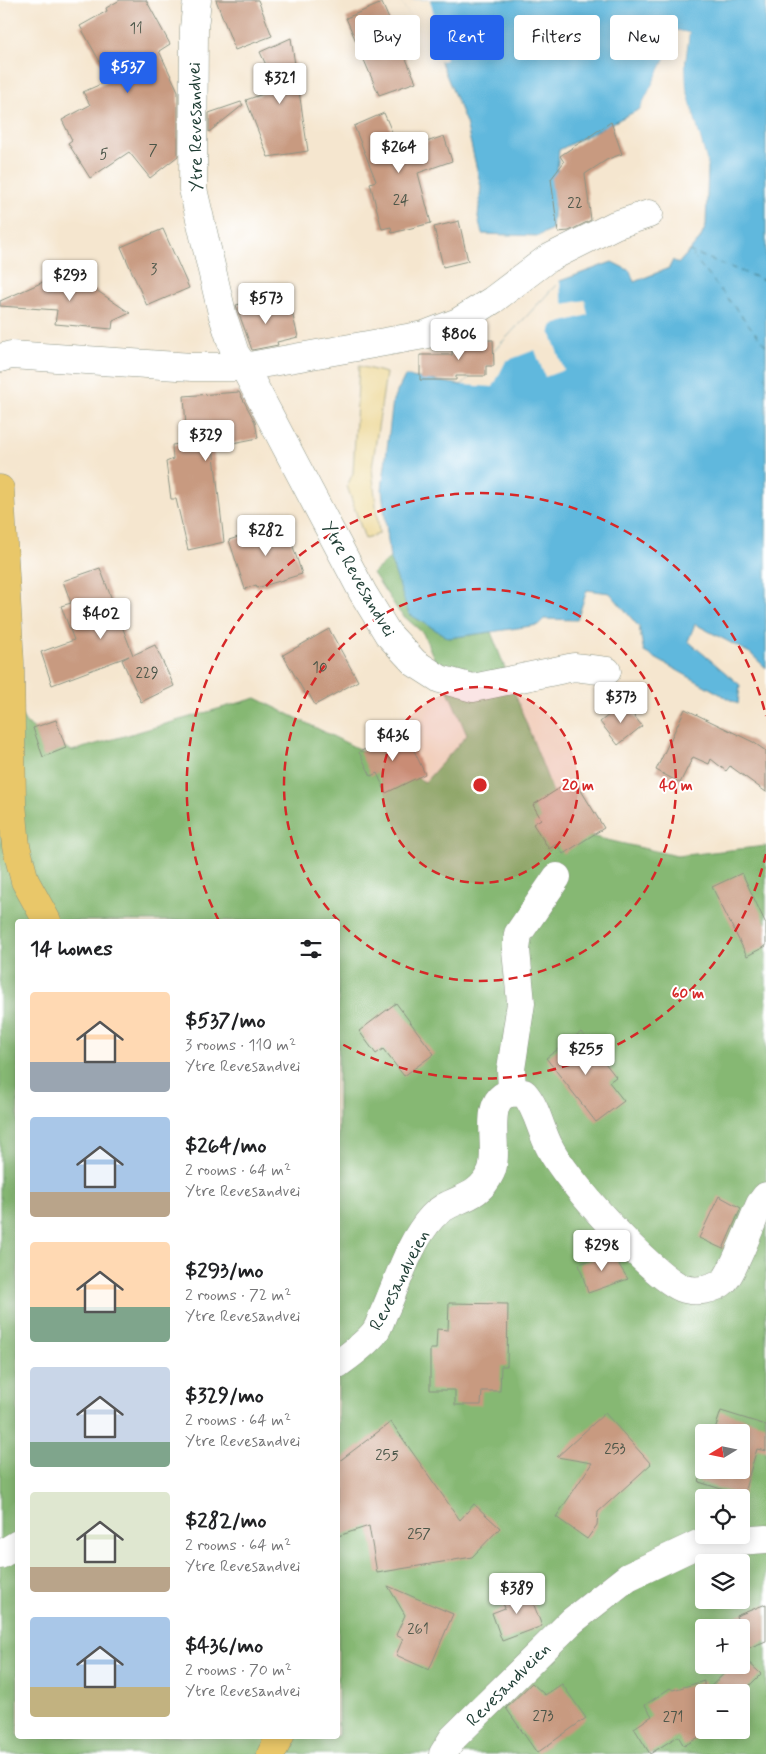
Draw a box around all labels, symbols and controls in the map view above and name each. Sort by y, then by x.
chip: Buy [355,15,420,60]
chip: Rent [430,15,504,60]
chip: Filters [514,15,600,60]
chip: New [610,15,678,60]
house number: 11 [129,19,143,39]
pin: $537 [98,52,158,94]
text: $537 [111,57,145,78]
street label: Ytre Revesandvei [183,62,209,192]
pin: $321 [250,62,310,105]
text: $321 [264,68,296,89]
pin: $264 [369,132,429,174]
text: $264 [381,137,417,158]
house number: 7 [148,141,158,161]
house number: 5 [99,145,109,165]
house number: 24 [393,191,409,211]
house number: 22 [567,194,583,214]
pin: $293 [40,260,100,302]
house number: 3 [151,260,158,280]
text: $293 [53,265,87,286]
pin: $573 [236,282,296,325]
text: $573 [249,288,283,309]
pin: $806 [429,318,489,361]
text: $806 [441,324,477,345]
pin: $329 [176,420,236,462]
text: $329 [189,425,223,446]
pin: $282 [236,514,296,557]
street label: Ytre Revesandvei [315,517,401,642]
text: $282 [248,520,284,541]
pin: $402 [71,598,131,640]
text: $402 [82,603,120,624]
house number: 10 [312,658,328,678]
house number: 229 [135,664,159,684]
pin: $373 [591,682,651,724]
text: $373 [605,687,637,708]
pin: $436 [363,720,423,762]
text: $436 [376,725,410,746]
centre of rings [471,776,489,794]
text: 20 m [562,776,594,796]
text: 40 m [659,776,693,796]
text: 14 homes [30,935,113,963]
icon: filters [297,935,325,963]
text: 60 m [672,984,704,1004]
text: $537/mo [185,1007,265,1035]
icon: home [70,1012,130,1072]
pin: $255 [556,1034,616,1076]
text: 3 rooms · 110 m² [185,1035,296,1056]
text: $255 [569,1039,603,1060]
text: Ytre Revesandvei [185,1056,300,1077]
text: $264/mo [185,1132,266,1160]
icon: home [70,1137,130,1197]
text: 2 rooms · 64 m² [185,1160,291,1181]
text: Ytre Revesandvei [185,1181,300,1202]
street label: Revesandveien [364,1226,436,1335]
pin: $298 [572,1230,632,1272]
text: $298 [584,1235,620,1256]
text: $293/mo [185,1257,264,1285]
icon: home [70,1262,130,1322]
text: 2 rooms · 72 m² [185,1285,291,1306]
text: Ytre Revesandvei [185,1306,300,1327]
text: $329/mo [185,1382,264,1410]
icon: home [70,1387,130,1447]
text: 2 rooms · 64 m² [185,1410,291,1431]
north arrow [695,1424,750,1479]
map controls [695,1424,750,1739]
text: Ytre Revesandvei [185,1431,300,1452]
house number: 253 [604,1440,626,1460]
house number: 255 [375,1446,399,1466]
button: locate [695,1489,750,1544]
text: $282/mo [185,1507,267,1535]
icon: home [70,1512,130,1572]
house number: 257 [407,1525,431,1545]
text: 2 rooms · 64 m² [185,1535,291,1556]
button: layers [695,1554,750,1609]
text: Ytre Revesandvei [185,1556,300,1577]
pin: $389 [487,1572,547,1615]
text: $389 [500,1578,534,1599]
button: + [695,1619,750,1674]
house number: 261 [407,1620,429,1640]
text: $436/mo [185,1632,263,1660]
icon: home [70,1637,130,1697]
street label: Revesandveien [461,1637,556,1732]
text: 2 rooms · 70 m² [185,1660,292,1681]
text: Ytre Revesandvei [185,1681,300,1702]
button: − [695,1684,750,1739]
house number: 273 [532,1707,554,1727]
house number: 271 [663,1708,683,1728]

